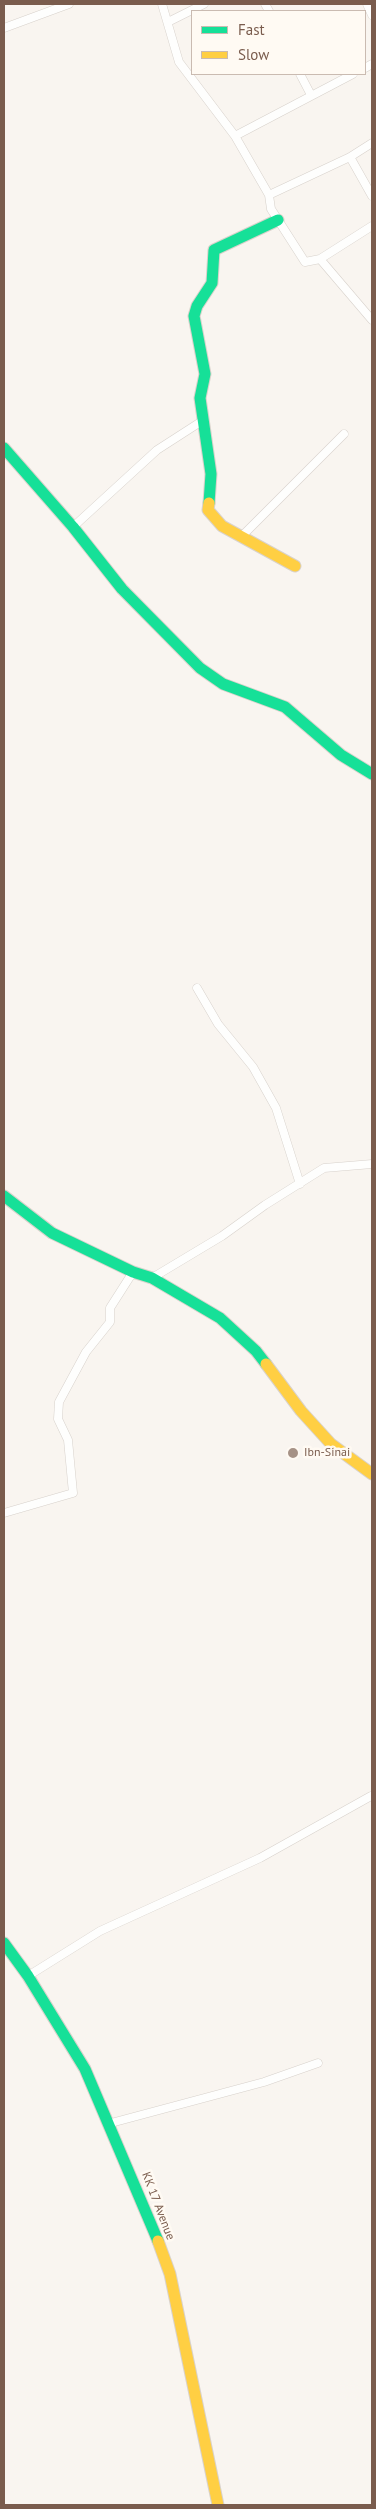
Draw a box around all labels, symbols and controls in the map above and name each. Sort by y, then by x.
legend [191,10,366,75]
text: Fast [238,20,265,39]
text: Slow [238,45,269,64]
marker: Ibn-Sinai [286,1446,300,1460]
place label: Ibn-Sinai [304,1446,350,1460]
street label: KK 17 Avenue [138,2170,178,2242]

